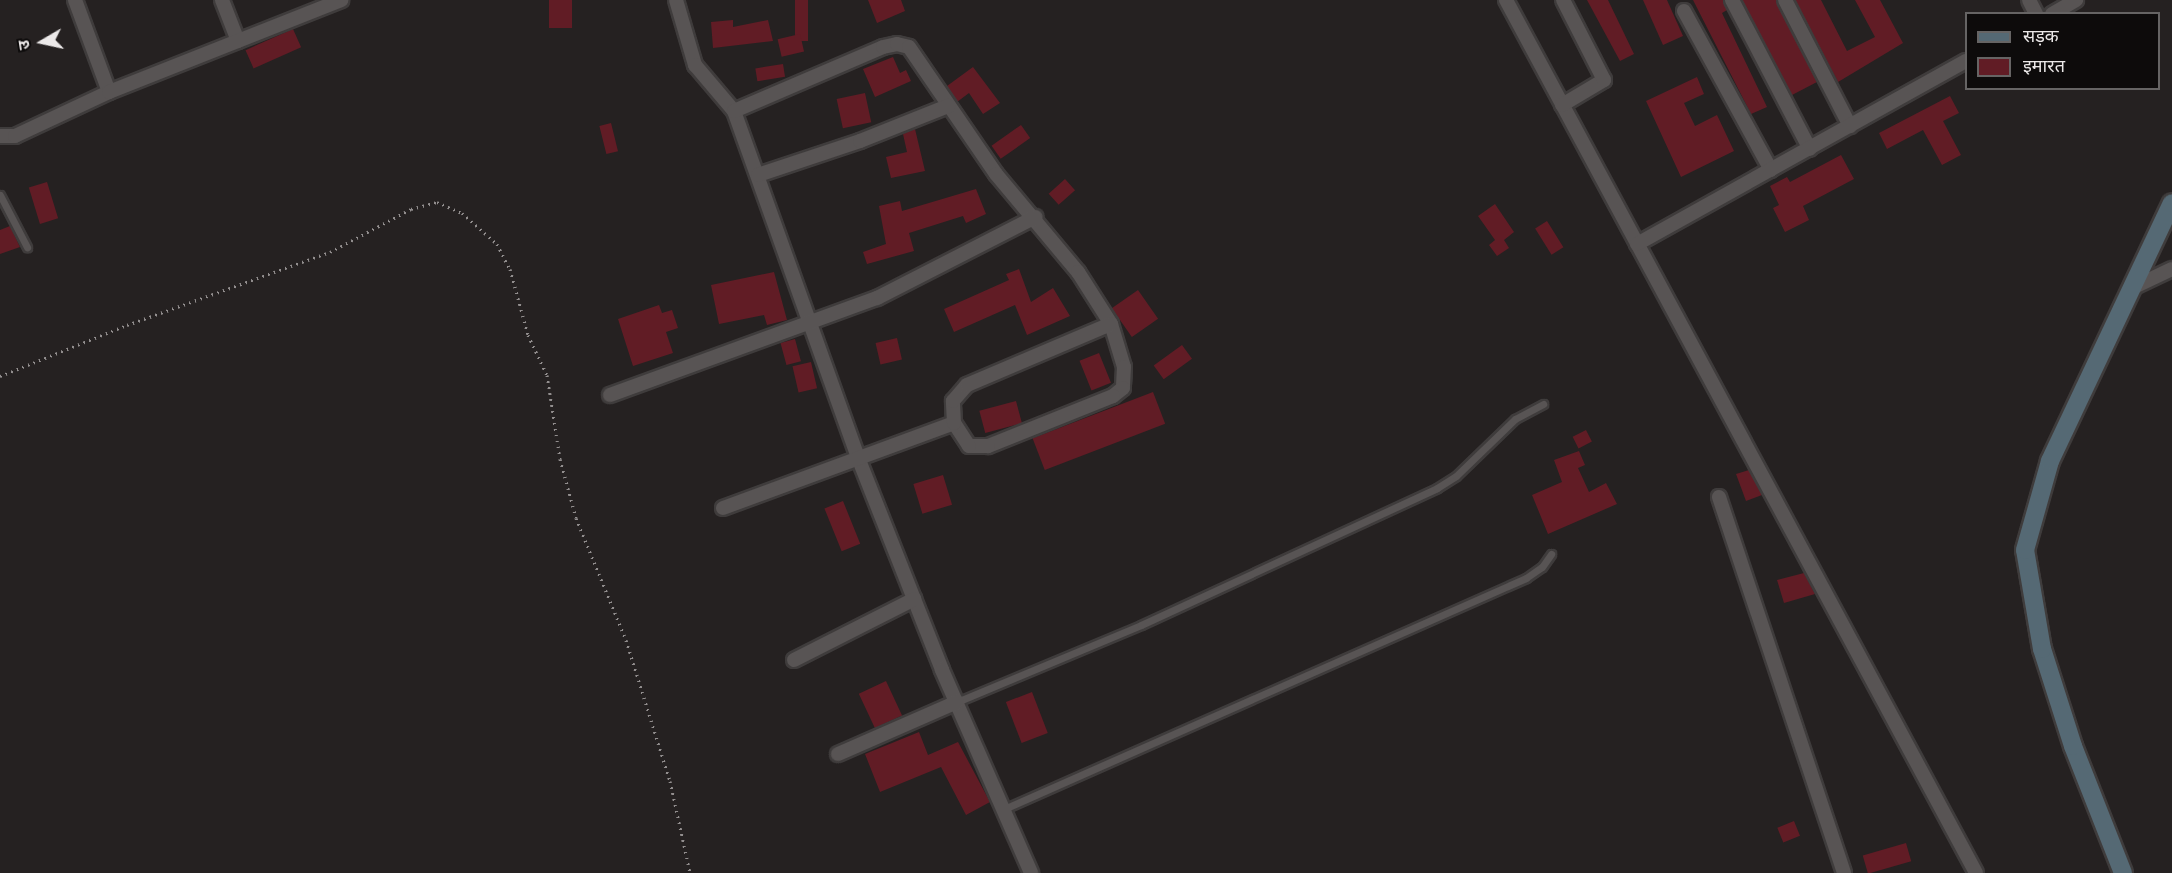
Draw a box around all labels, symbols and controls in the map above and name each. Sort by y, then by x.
north arrow [12,12,72,72]
legend [1965,12,2160,90]
text: सड़क [2023,26,2059,46]
text: उ [15,39,33,51]
text: इमारत [2023,56,2065,76]

